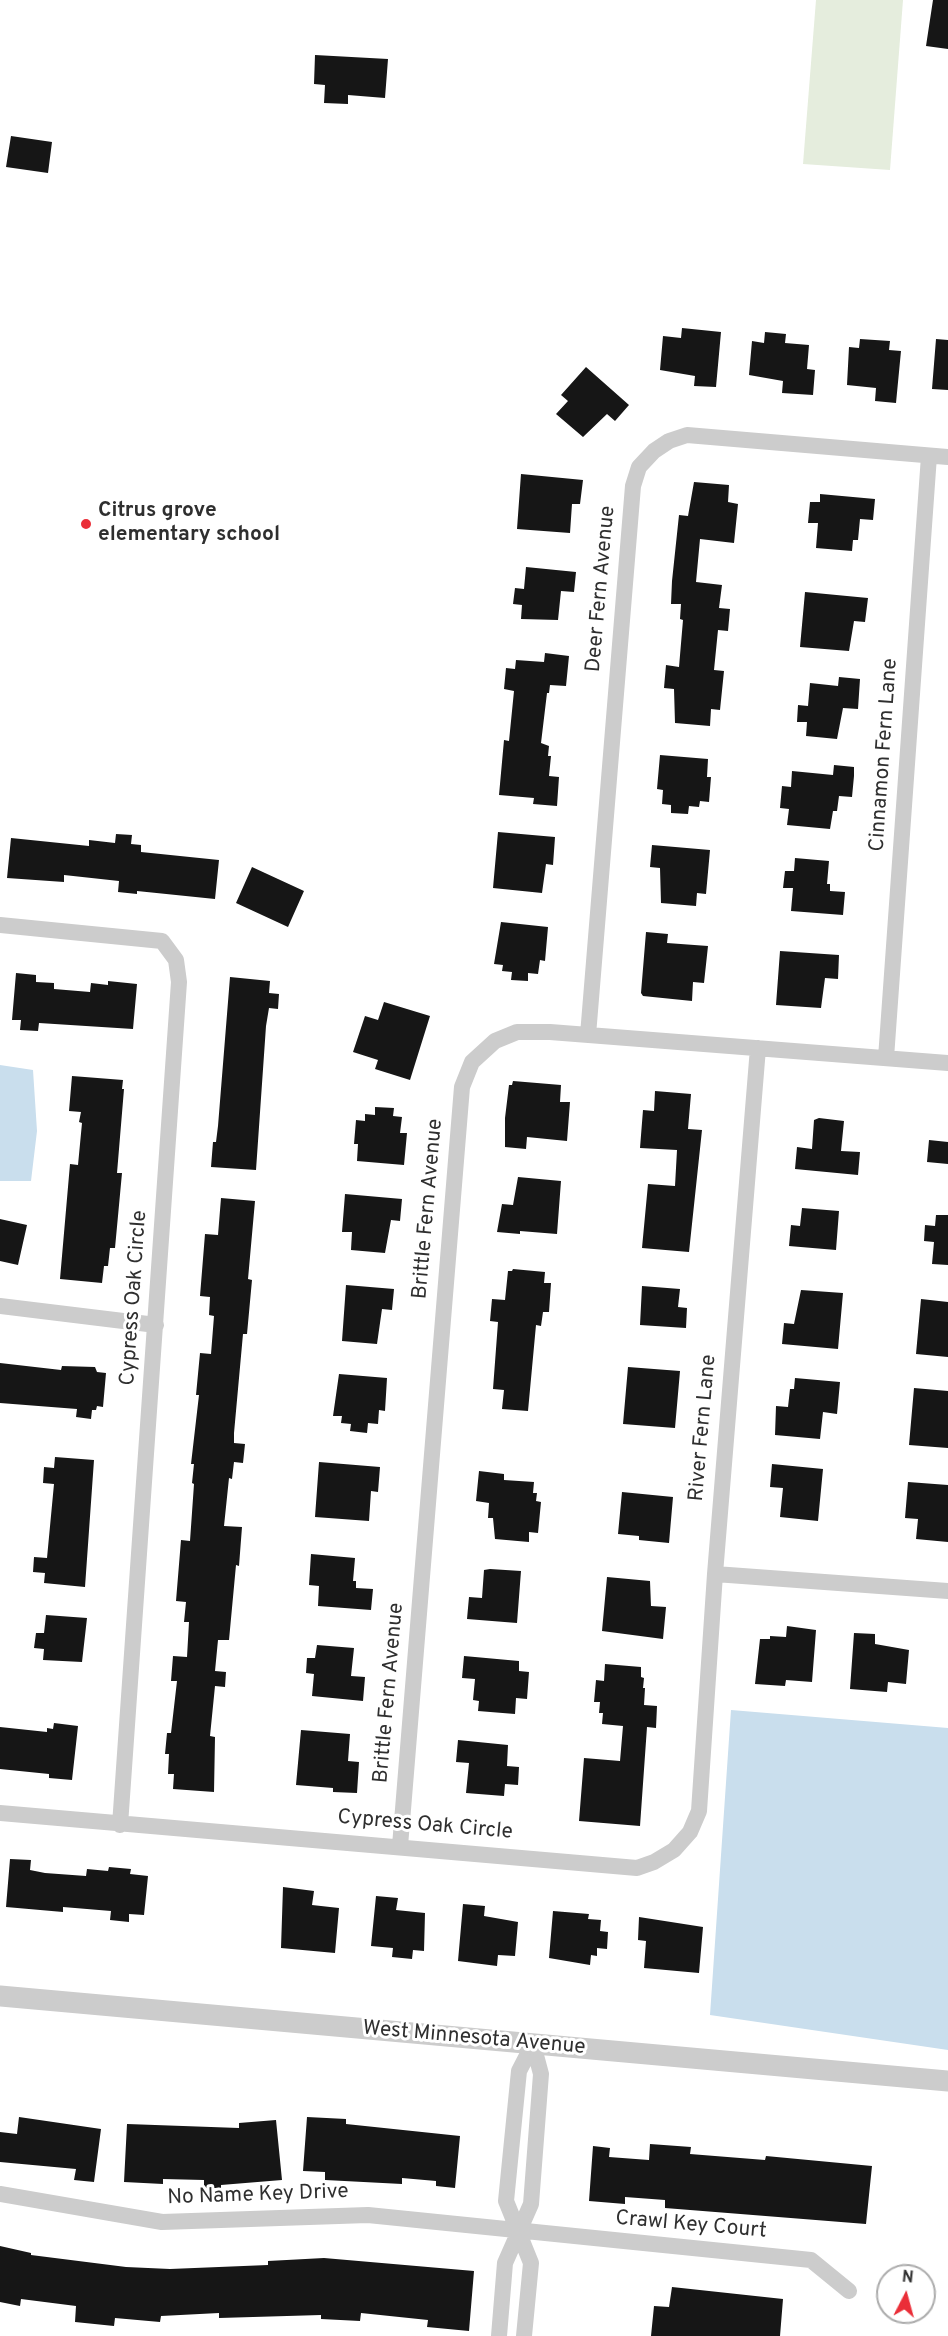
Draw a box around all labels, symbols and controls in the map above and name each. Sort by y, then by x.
place label: Citrus grove elementary school [98,499,280,549]
street label: Deer Fern Avenue [582,505,622,673]
marker: Citrus grove elementary school [79,517,93,531]
street label: Cinnamon Fern Lane [866,658,904,852]
street label: Brittle Fern Avenue [409,1118,449,1300]
street label: Cypress Oak Circle [116,1209,154,1387]
street label: River Fern Lane [685,1353,723,1503]
street label: Brittle Fern Avenue [370,1602,410,1784]
street label: Cypress Oak Circle [336,1806,514,1846]
street label: West Minnesota Avenue [362,2017,586,2061]
street label: No Name Key Drive [167,2180,349,2212]
street label: Crawl Key Court [614,2207,768,2245]
north arrow [876,2264,936,2324]
text: N [901,2268,914,2289]

